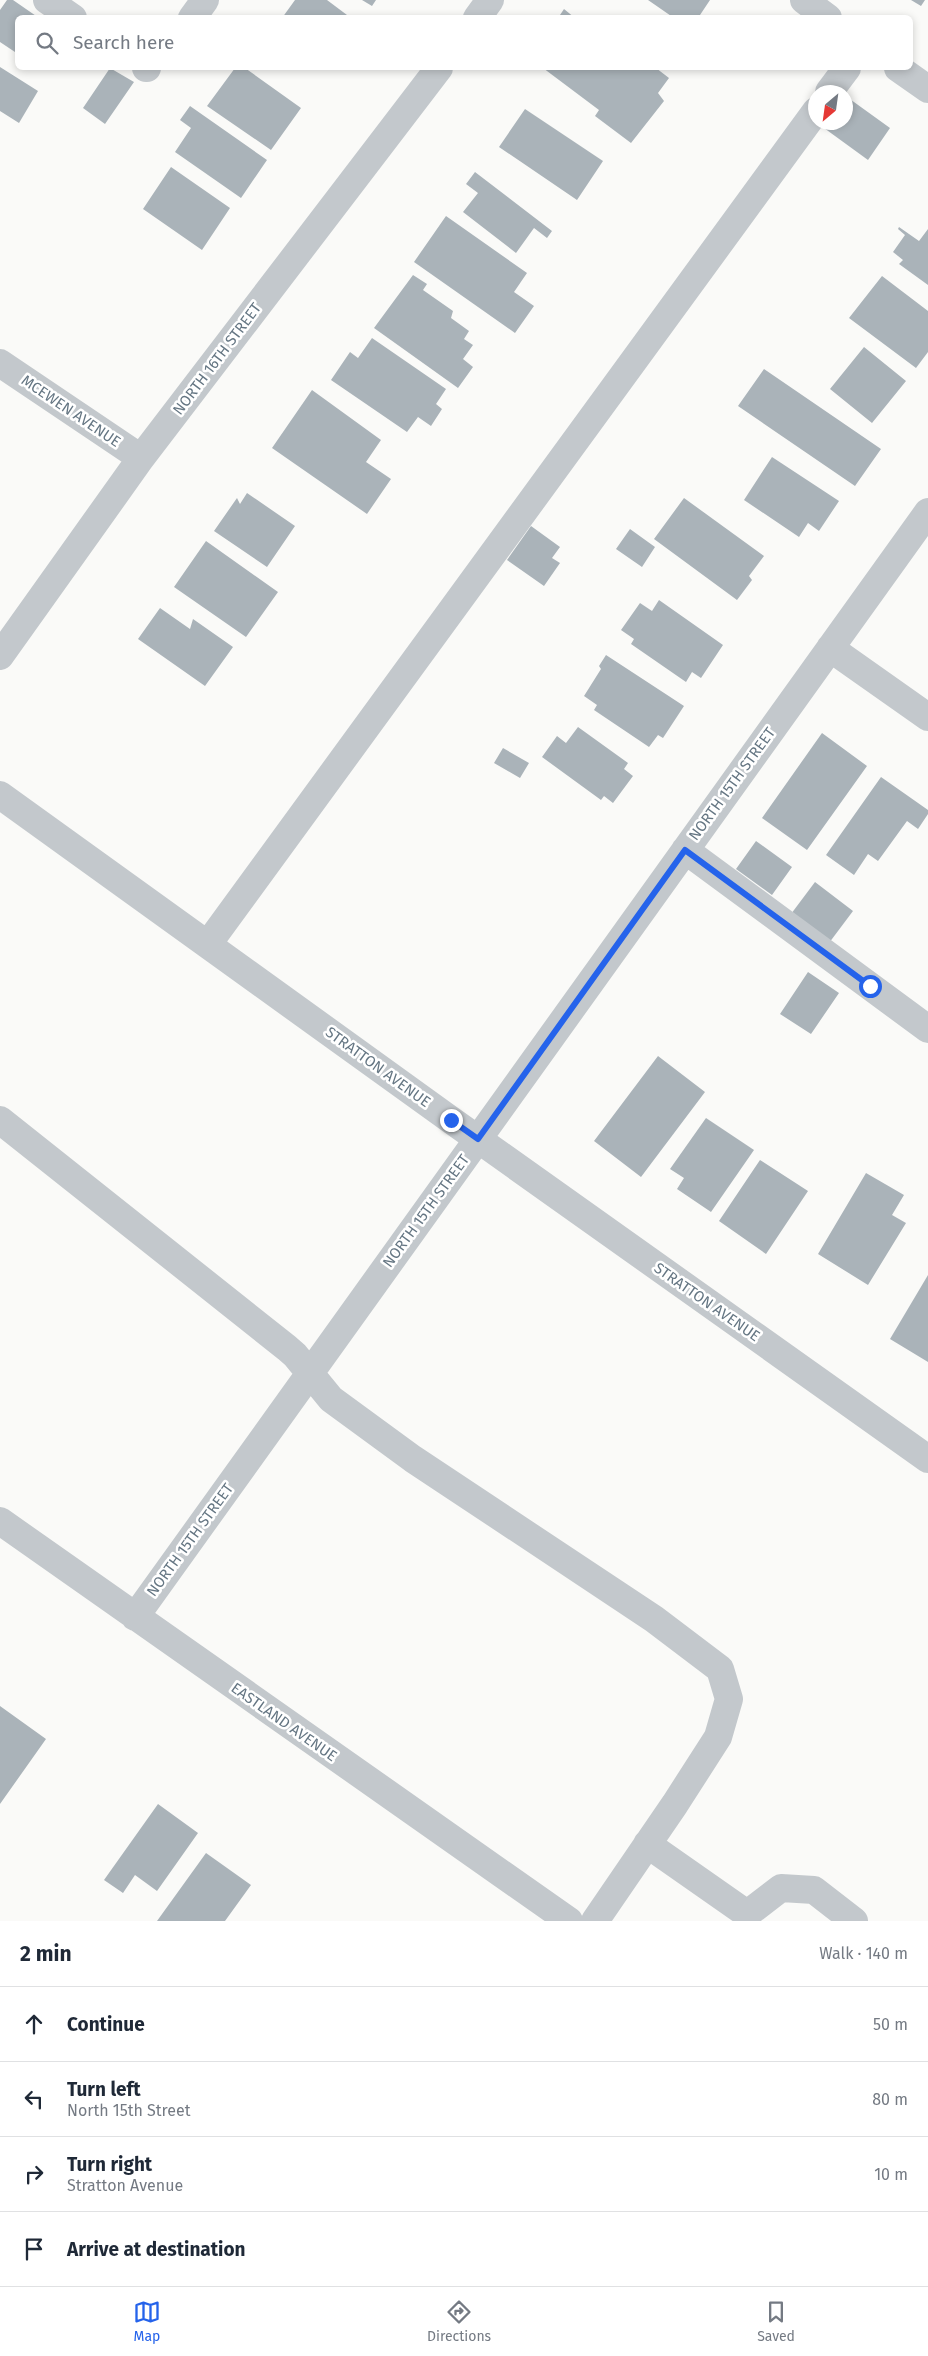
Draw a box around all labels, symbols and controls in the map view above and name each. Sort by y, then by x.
search box [15,15,913,70]
icon: search [33,29,61,57]
text: Search here [73,31,174,54]
north arrow [808,85,853,130]
street label: NORTH 16TH STREET [169,299,265,419]
street label: MCEWEN AVENUE [18,371,124,451]
street label: NORTH 15TH STREET [685,724,779,844]
route start [859,975,882,998]
street label: STRATTON AVENUE [322,1023,434,1111]
route end [440,1109,463,1132]
street label: NORTH 15TH STREET [379,1151,473,1271]
street label: STRATTON AVENUE [651,1259,763,1345]
street label: NORTH 15TH STREET [143,1480,237,1600]
street label: EASTLAND AVENUE [228,1679,340,1765]
text: 2 min [20,1941,72,1967]
text: Walk · 140 m [819,1944,908,1963]
icon: ahead [20,2010,48,2038]
text: Continue [67,2013,145,2036]
text: 50 m [873,2015,908,2034]
text: Turn left [67,2078,141,2101]
icon: left [20,2085,48,2113]
text: 80 m [872,2090,908,2109]
text: North 15th Street [67,2101,190,2120]
text: Turn right [67,2153,152,2176]
icon: right [20,2160,48,2188]
text: 10 m [874,2165,908,2184]
text: Stratton Avenue [67,2176,183,2195]
icon: arrive [20,2235,48,2263]
text: Arrive at destination [67,2238,246,2261]
tab: Map [133,2298,161,2345]
tab: Directions [427,2298,491,2345]
tab: Saved [757,2298,795,2345]

